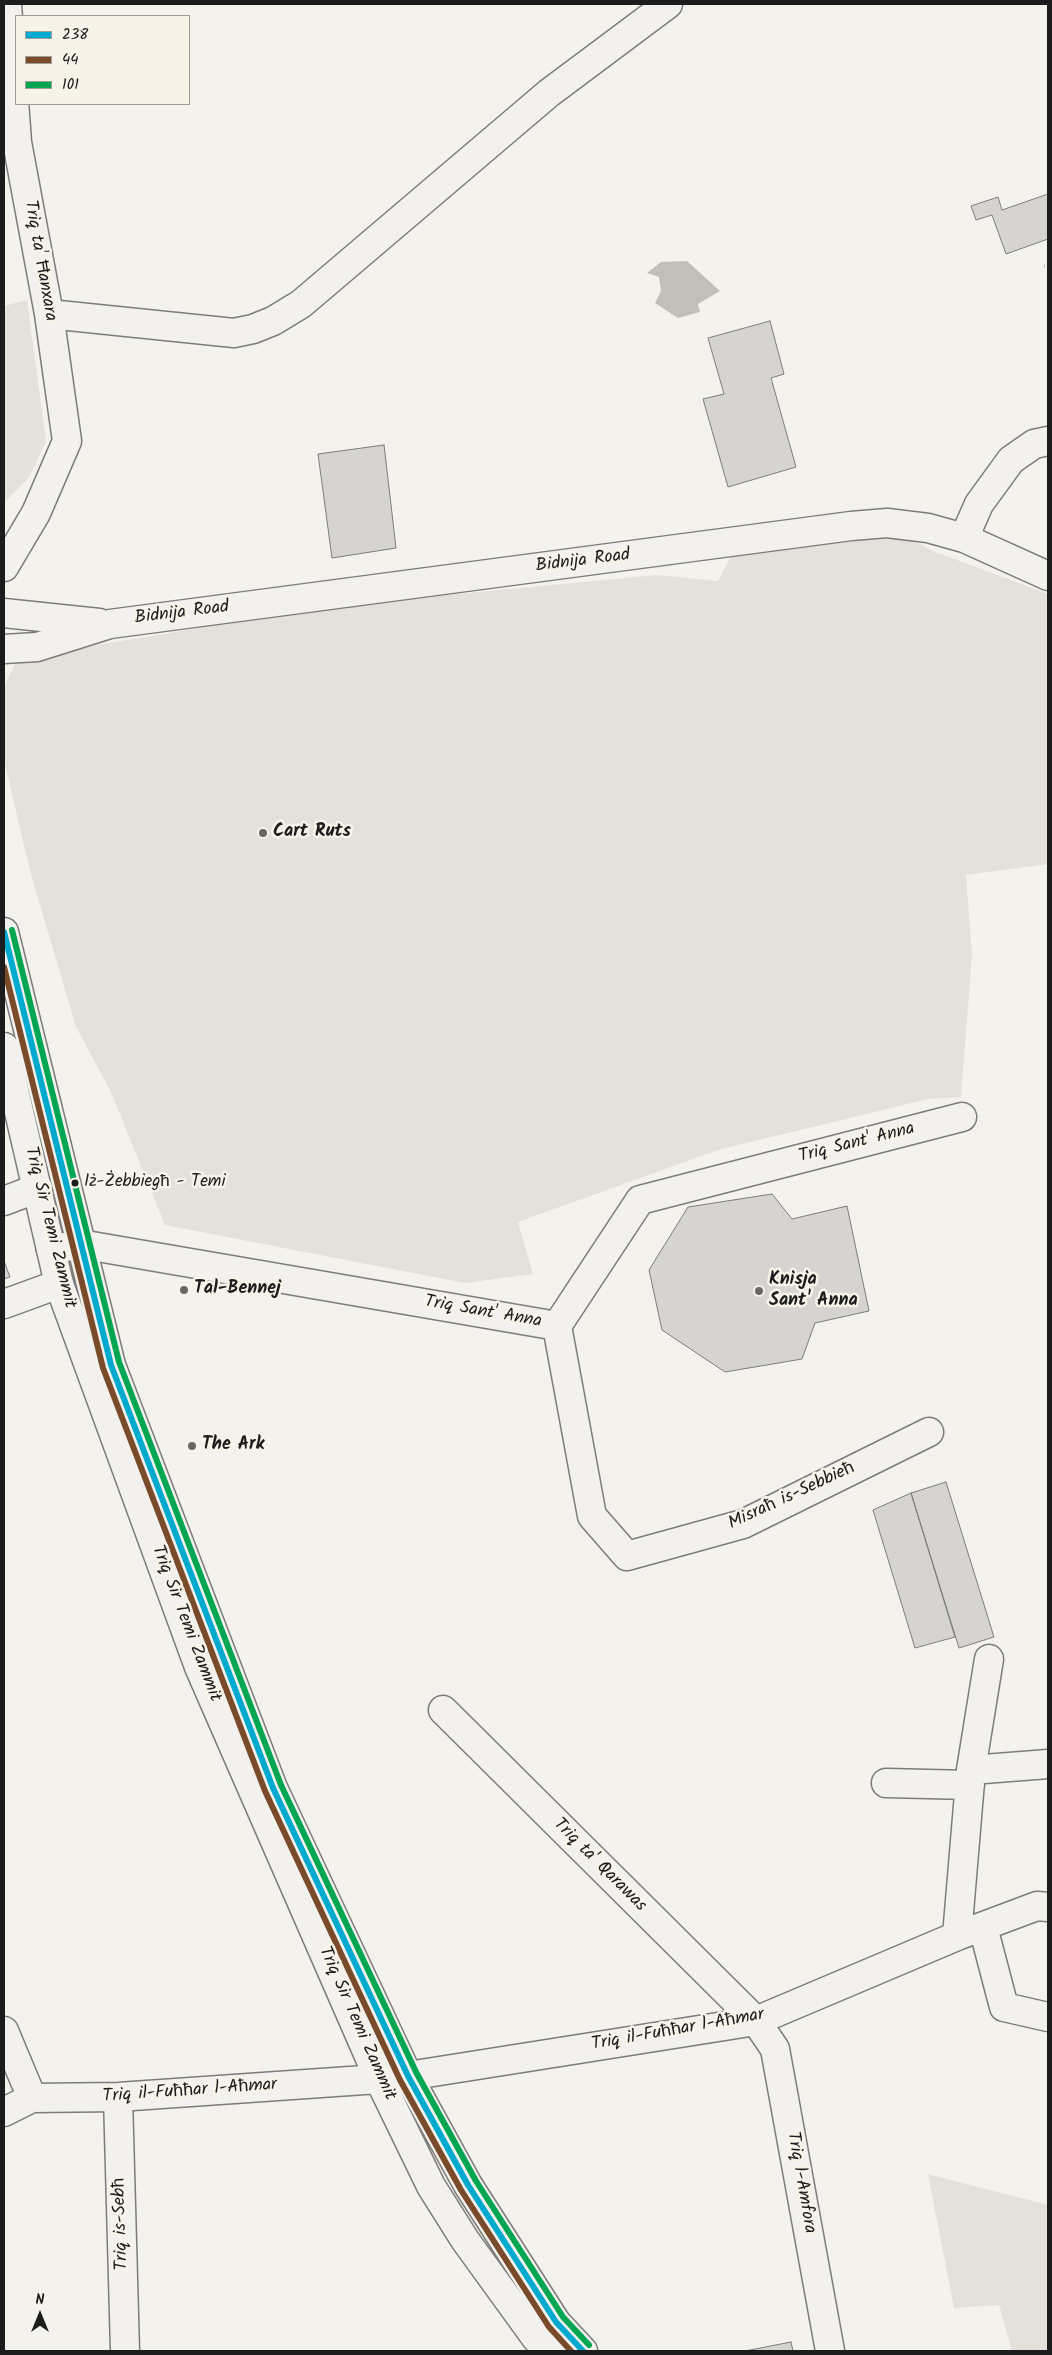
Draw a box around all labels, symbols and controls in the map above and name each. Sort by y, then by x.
legend [15,15,190,105]
text: 238 [62,23,88,47]
text: 44 [62,48,79,72]
text: 101 [62,73,79,97]
street label: Triq ta' Ħanxara [18,199,60,323]
street label: Bidnija Road [535,545,631,579]
street label: Bidnija Road [134,597,230,631]
place label: Cart Ruts [273,822,351,844]
marker: Cart Ruts [257,827,269,839]
street label: Triq Sant' Anna [797,1119,917,1169]
street label: Triq Sir Temi Zammit [18,1145,80,1311]
place label: Iż-Żebbiegħ - Temi [84,1173,225,1193]
marker: Iż-Żebbiegħ - Temi [70,1178,80,1188]
place label: Knisja Sant' Anna [769,1270,858,1312]
place label: Tal-Bennej [194,1279,281,1301]
marker: Tal-Bennej [178,1284,190,1296]
marker: Knisja Sant' Anna [753,1285,765,1297]
street label: Triq Sant' Anna [423,1292,543,1334]
place label: The Ark [202,1435,264,1457]
marker: The Ark [186,1440,198,1452]
street label: Misraħ is-Sebbieħ [725,1458,859,1536]
street label: Triq Sir Temi Zammit [145,1543,225,1705]
street label: Triq ta' Qarawas [548,1815,650,1917]
street label: Triq Sir Temi Zammit [312,1944,400,2104]
street label: Triq il-Fuħħar l-Aħmar [590,2005,766,2057]
street label: Triq il-Fuħħar l-Aħmar [102,2075,278,2109]
street label: Triq l-Amfora [780,2130,820,2236]
street label: Triq is-Sebħ [110,2177,134,2271]
text: N [36,2289,44,2311]
north arrow [15,2290,65,2340]

